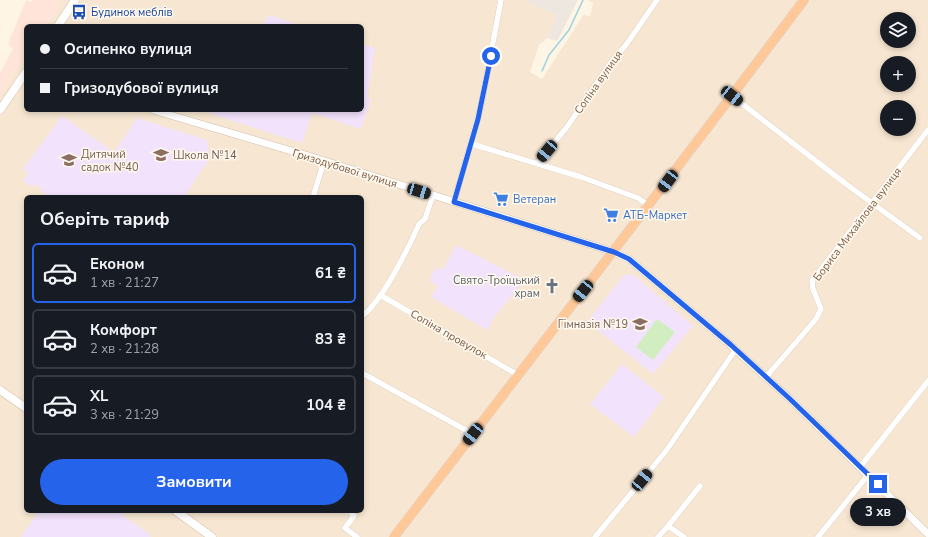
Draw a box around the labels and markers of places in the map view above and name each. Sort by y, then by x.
bus stop icon: Будинок меблів [70,3,88,21]
place label: Будинок меблів [91,5,172,20]
school or university icon: Школа №14 [152,146,170,164]
place label: Дитячий садок №40 [81,147,139,175]
place label: Школа №14 [173,148,237,163]
school or university icon: Дитячий садок №40 [60,151,78,169]
supermarket icon: Ветеран [492,190,510,208]
place label: Ветеран [513,192,556,207]
supermarket icon: АТБ-Маркет [602,206,620,224]
place label: АТБ-Маркет [623,208,687,223]
place label: Свято-Троїцький храм [453,273,540,301]
church icon: Свято-Троїцький храм [543,277,561,295]
school or university icon: Гімназія №19 [631,315,649,333]
place label: Гімназія №19 [558,317,628,332]

